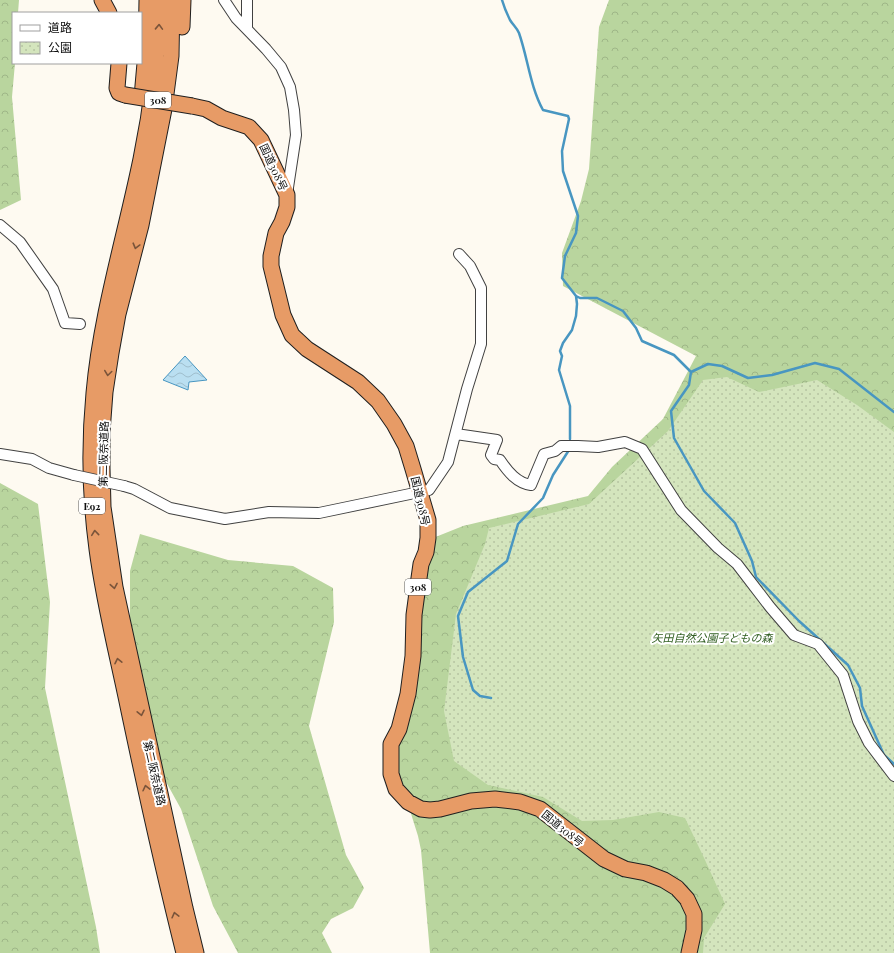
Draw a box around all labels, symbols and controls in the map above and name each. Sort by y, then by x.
legend [12,12,142,64]
text: 道路 [48,19,72,35]
one-way arrow [154,24,163,30]
text: 公園 [48,39,72,55]
road number: 308 [145,92,171,108]
street label: 国道308号 [257,141,291,193]
one-way arrow [132,242,141,249]
one-way arrow [104,370,113,376]
street label: 第二阪奈道路 [95,421,111,487]
street label: 国道308号 [408,475,434,527]
road number: E92 [79,498,105,514]
one-way arrow [91,530,100,537]
road number: 308 [405,579,431,595]
one-way arrow [110,582,118,589]
park label: 矢田自然公園子どもの森 [652,630,773,645]
one-way arrow [115,658,123,664]
one-way arrow [137,710,145,716]
street label: 第二阪奈道路 [140,739,170,807]
one-way arrow [143,785,151,792]
street label: 国道308号 [539,806,587,850]
one-way arrow [171,912,179,918]

